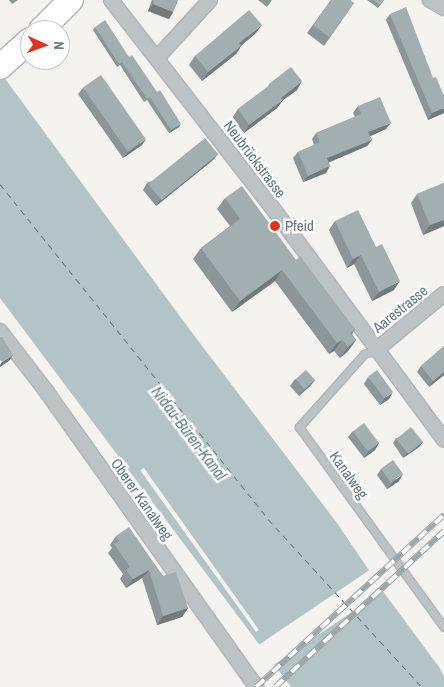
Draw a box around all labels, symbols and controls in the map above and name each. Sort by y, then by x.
north arrow [20,20,70,70]
text: N [50,41,68,50]
street label: Neubrückstrasse [220,117,290,201]
place label: Pfeid [285,217,314,235]
marker: Pfeid [269,220,281,232]
street label: Aarestrasse [369,281,431,337]
water label: Nidau-Büren-Kanal [148,382,230,484]
street label: Kanalweg [326,448,372,502]
street label: Oberer Kanalweg [107,455,177,543]

